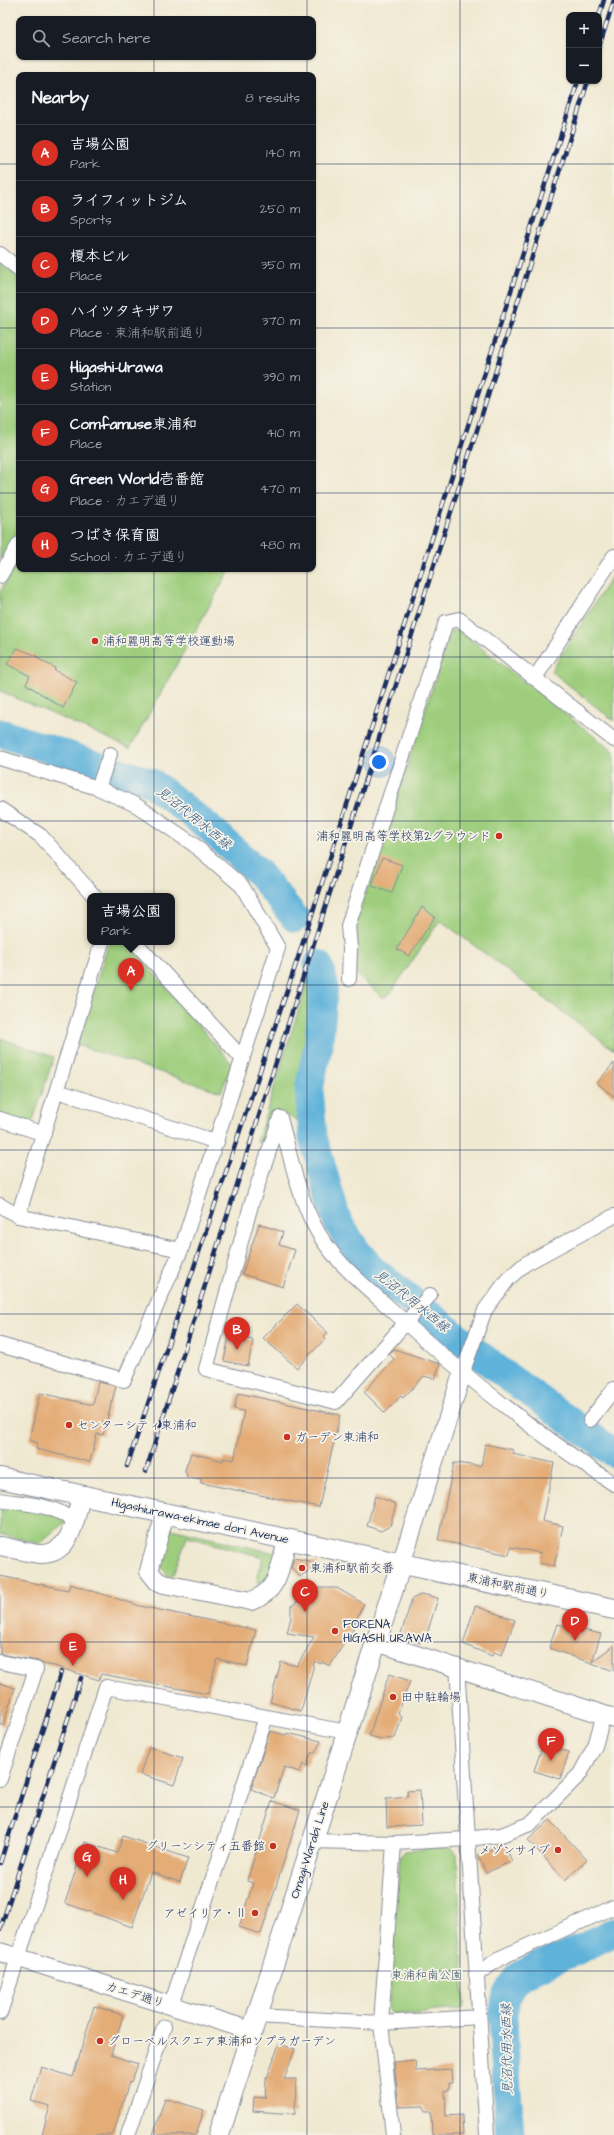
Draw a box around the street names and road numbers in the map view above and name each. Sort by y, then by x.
street label: Higashiurawa-ekimae dori Avenue [109,1494,291,1549]
street label: 東浦和駅前通り [465,1569,551,1603]
street label: Omagi-Warabi Line [286,1799,335,1901]
street label: カエデ通り [104,1978,166,2012]

